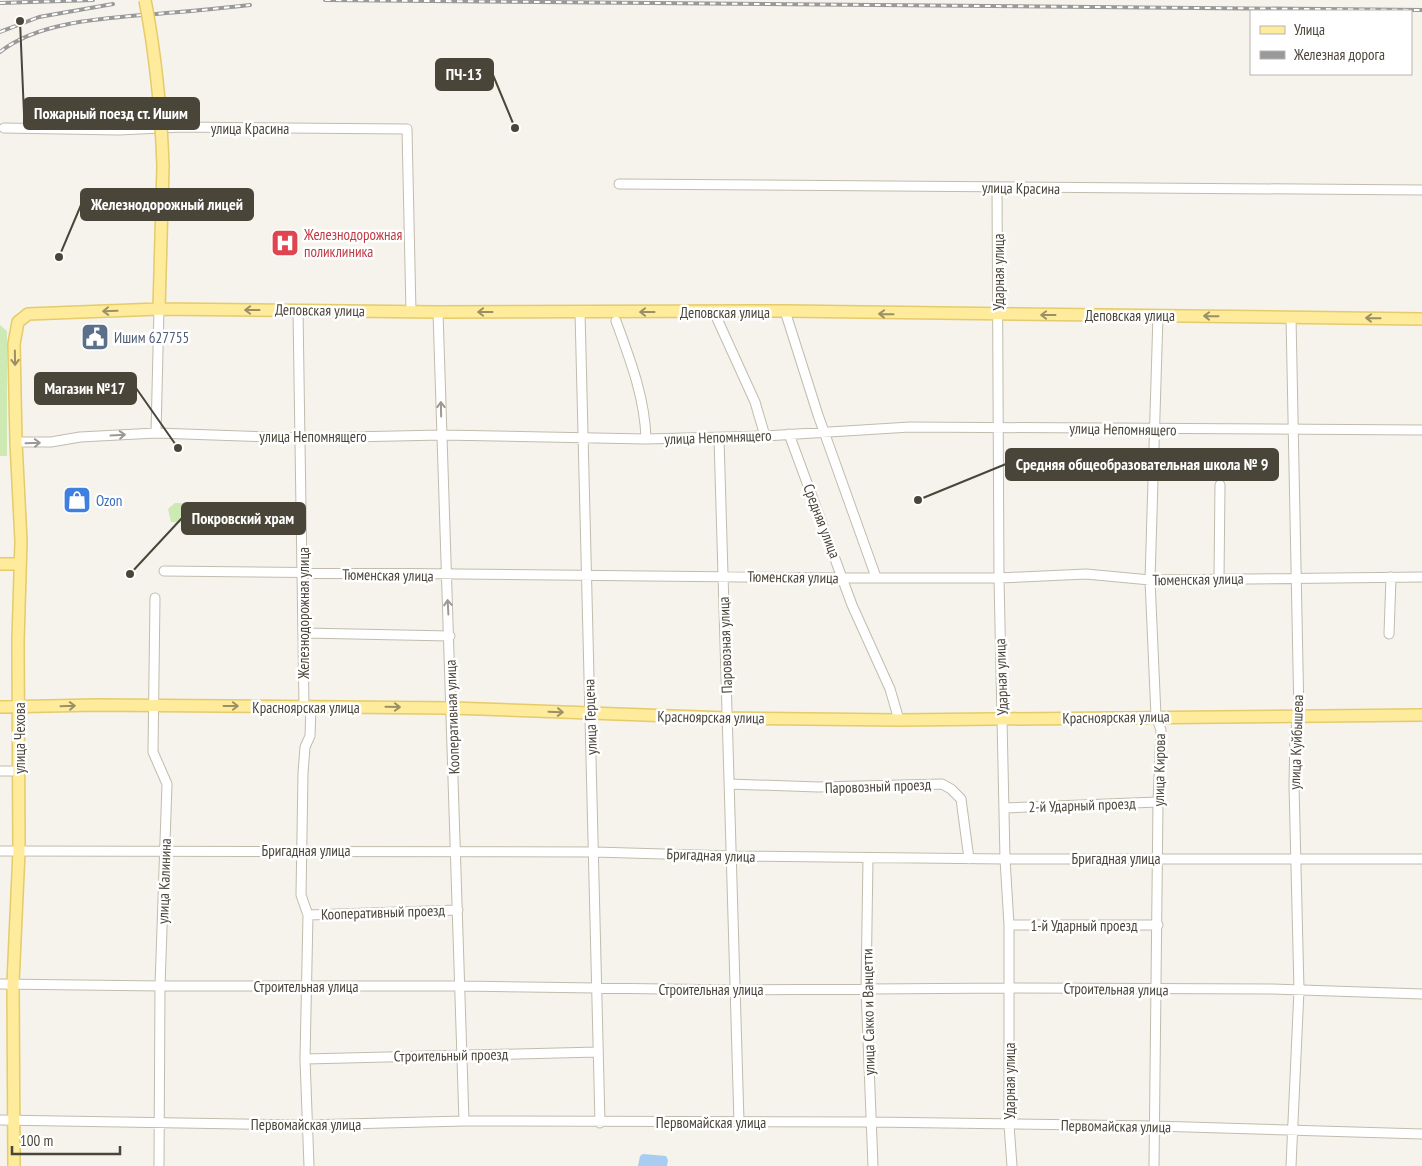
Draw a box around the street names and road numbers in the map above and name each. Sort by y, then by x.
street label: улица Красина [211,119,289,138]
street label: улица Красина [982,178,1060,198]
street label: Ударная улица [989,234,1008,310]
street label: Деповская улица [275,300,365,320]
street label: Деповская улица [680,303,770,322]
street label: Деповская улица [1085,306,1175,325]
street label: улица Непомнящего [1069,419,1177,439]
street label: улица Непомнящего [664,426,772,448]
street label: улица Непомнящего [259,427,367,446]
street label: Средняя улица [799,481,845,561]
street label: Железнодорожная улица [294,547,313,680]
street label: Тюменская улица [342,565,434,585]
street label: Тюменская улица [747,567,839,587]
street label: Тюменская улица [1152,569,1244,589]
street label: Паровозная улица [714,596,736,694]
street label: Ударная улица [990,638,1012,716]
street label: Кооперативная улица [441,659,463,775]
street label: улица Герцена [579,679,601,755]
street label: улица Куйбышева [1285,694,1307,790]
street label: Красноярская улица [252,698,360,717]
street label: улица Чехова [10,702,29,774]
street label: Красноярская улица [657,707,765,727]
street label: Красноярская улица [1062,707,1170,727]
street label: улица Кирова [1149,733,1169,807]
street label: Паровозный проезд [824,775,932,797]
street label: 2-й Ударный проезд [1028,794,1136,816]
street label: улица Калинина [153,838,175,924]
street label: Бригадная улица [262,841,351,860]
street label: Бригадная улица [666,844,756,866]
street label: Бригадная улица [1072,849,1161,868]
street label: Кооперативный проезд [321,900,446,924]
street label: 1-й Ударный проезд [1030,916,1138,935]
street label: улица Сакко и Ванцетти [857,948,879,1076]
street label: Строительная улица [253,977,359,996]
street label: Строительная улица [1063,979,1169,999]
street label: Строительная улица [658,980,764,999]
street label: Ударная улица [1000,1043,1019,1119]
street label: Строительный проезд [393,1044,509,1065]
street label: Первомайская улица [656,1113,766,1132]
street label: Первомайская улица [251,1115,361,1134]
street label: Первомайская улица [1061,1116,1171,1136]

